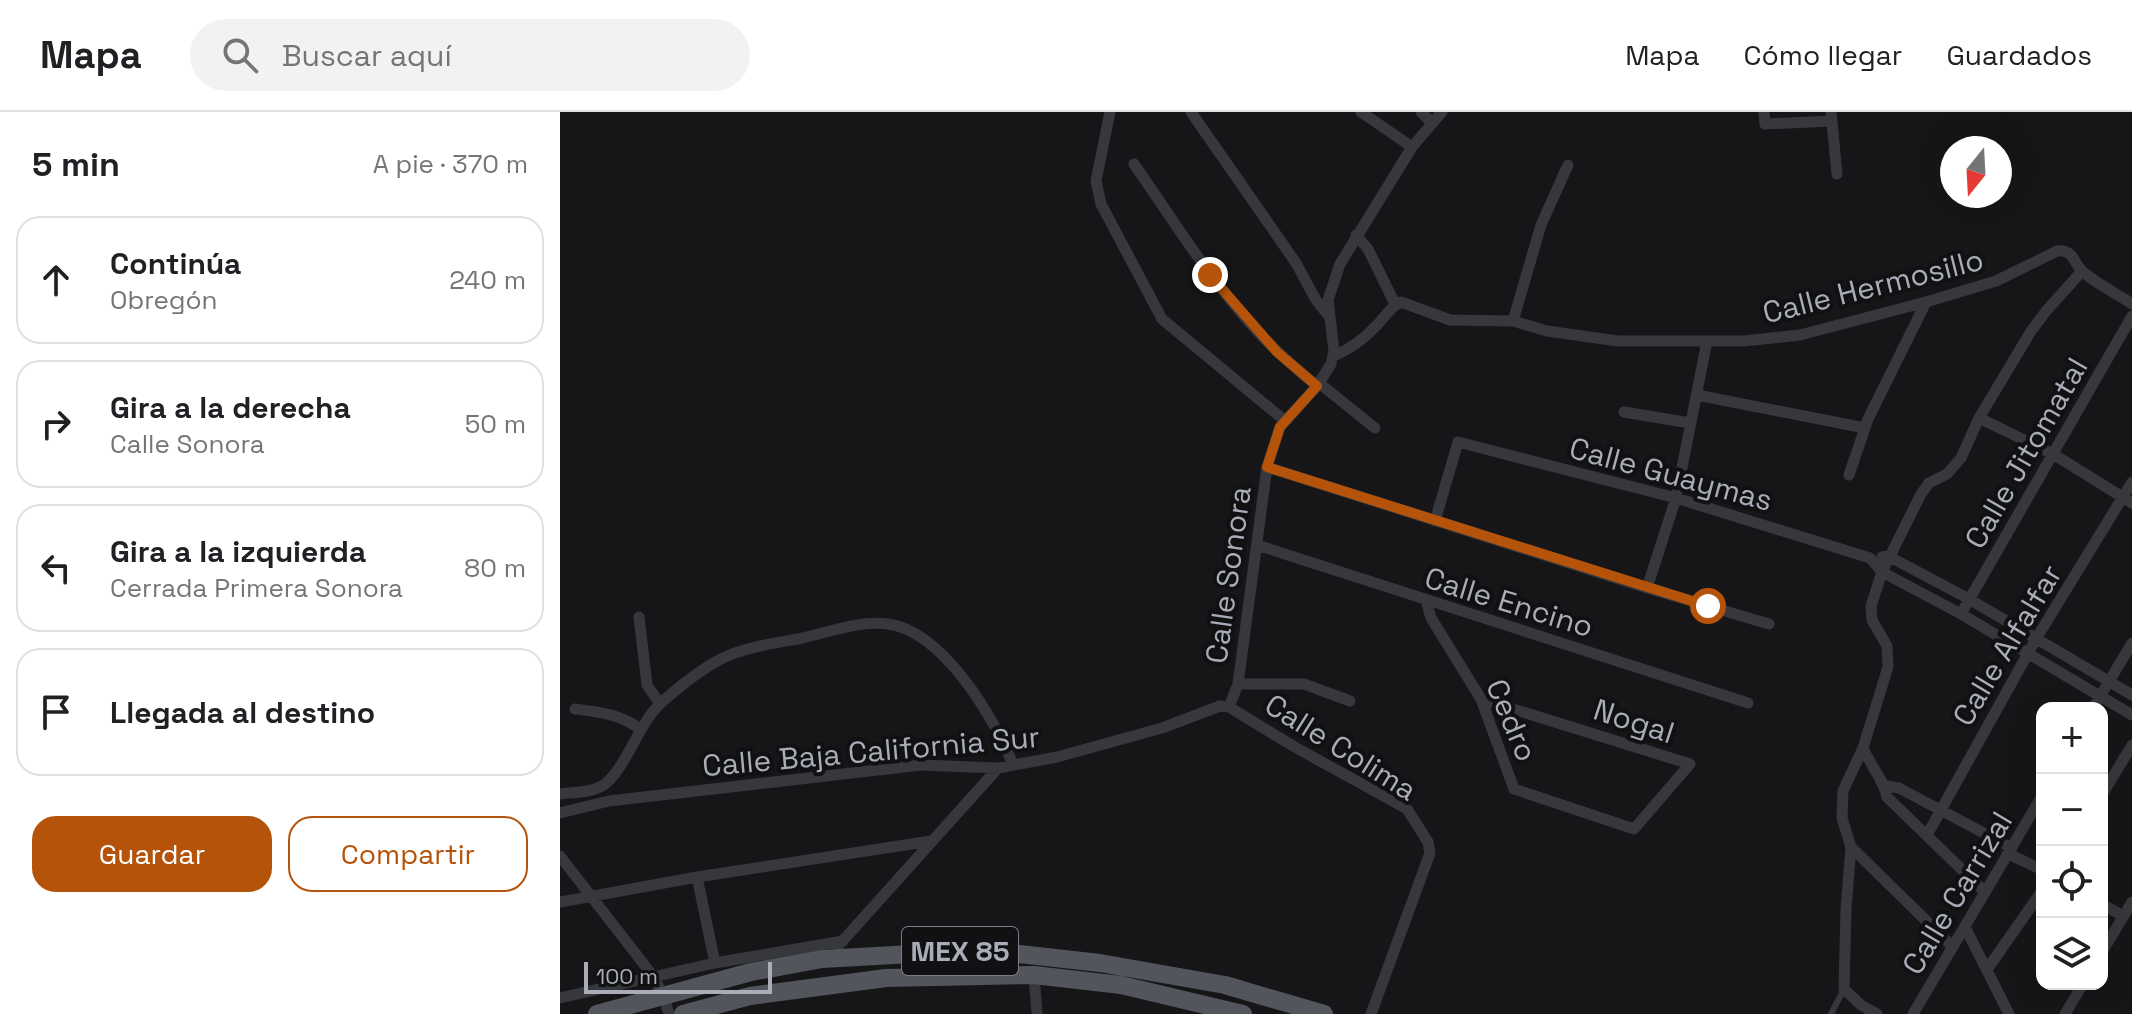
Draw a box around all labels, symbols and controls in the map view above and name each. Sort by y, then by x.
search box [190,19,750,91]
text: Mapa [40,31,142,79]
icon: search [218,33,262,77]
text: Buscar aquí [282,36,452,75]
text: Mapa [1625,37,1700,73]
text: Cómo llegar [1744,37,1902,73]
text: Guardados [1946,37,2092,73]
north arrow [1940,136,2012,208]
text: 5 min [32,143,120,186]
text: A pie · 370 m [373,147,528,181]
street label: Calle Hermosillo [1759,240,1987,332]
text: Continúa [110,244,241,283]
route end [1192,257,1228,293]
icon: ahead [34,258,78,302]
text: 240 m [449,263,526,297]
text: Obregón [110,283,218,317]
street label: Calle Jitomatal [1956,351,2096,555]
text: Gira a la derecha [110,388,351,427]
icon: right [34,402,78,446]
text: 50 m [465,407,526,441]
text: Calle Sonora [110,427,265,461]
street label: Calle Guaymas [1565,428,1777,520]
street label: Calle Sonora [1196,484,1260,666]
text: Gira a la izquierda [110,532,366,571]
icon: left [34,546,78,590]
text: 80 m [464,551,526,585]
street label: Calle Alfalfar [1944,557,2070,733]
street label: Calle Encino [1420,558,1598,646]
text: Cerrada Primera Sonora [110,571,403,605]
route start [1690,588,1726,624]
street label: Cedro [1477,673,1547,767]
street label: Calle Colima [1258,685,1424,809]
icon: arrive [34,690,78,734]
street label: Nogal [1589,690,1679,752]
text: Llegada al destino [110,693,375,732]
map controls [2036,702,2108,990]
button: + [2036,702,2108,774]
street label: Calle Baja California Sur [701,717,1041,785]
button: − [2036,774,2108,846]
street label: Calle Carrizal [1893,804,2021,982]
button: Guardar [32,816,272,892]
button: Compartir [288,816,528,892]
button: locate [2036,846,2108,918]
button: layers [2036,918,2108,990]
road number: MEX 85 [902,927,1018,975]
scale bar [584,958,772,994]
text: 100 m [596,962,658,990]

